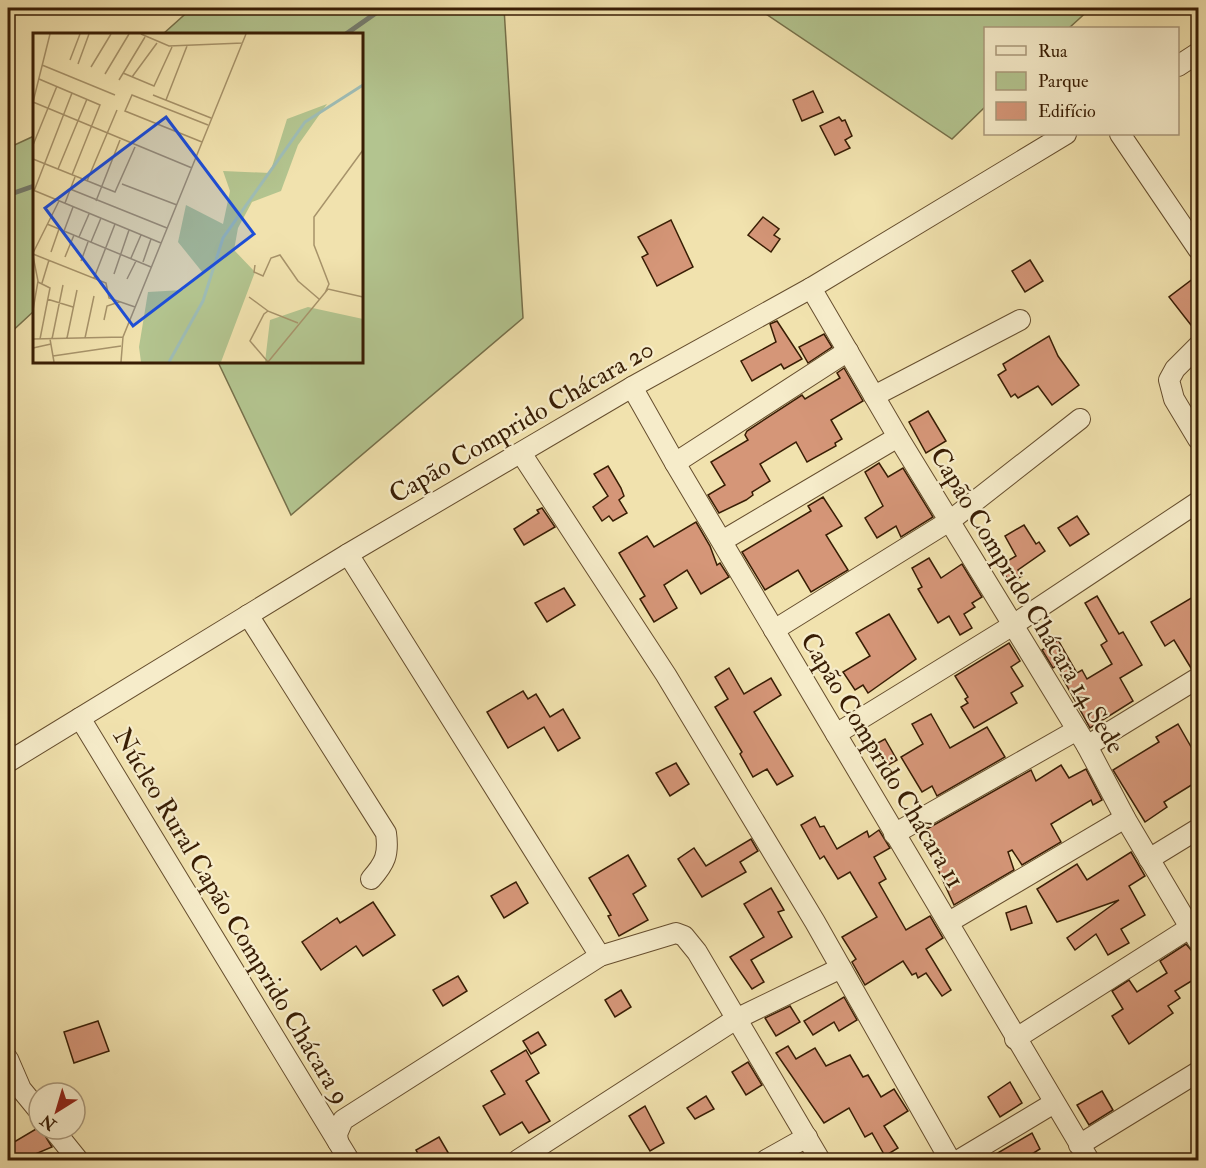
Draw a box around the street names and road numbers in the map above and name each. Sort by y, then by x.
street label: Capão Comprido Chácara 20 [383,333,660,512]
street label: Capão Comprido Chácara 14 Sede [922,442,1131,760]
street label: Capão Comprido Chácara 11 [792,627,971,895]
street label: Núcleo Rural Capão Comprido Chácara 9 [105,722,356,1111]

